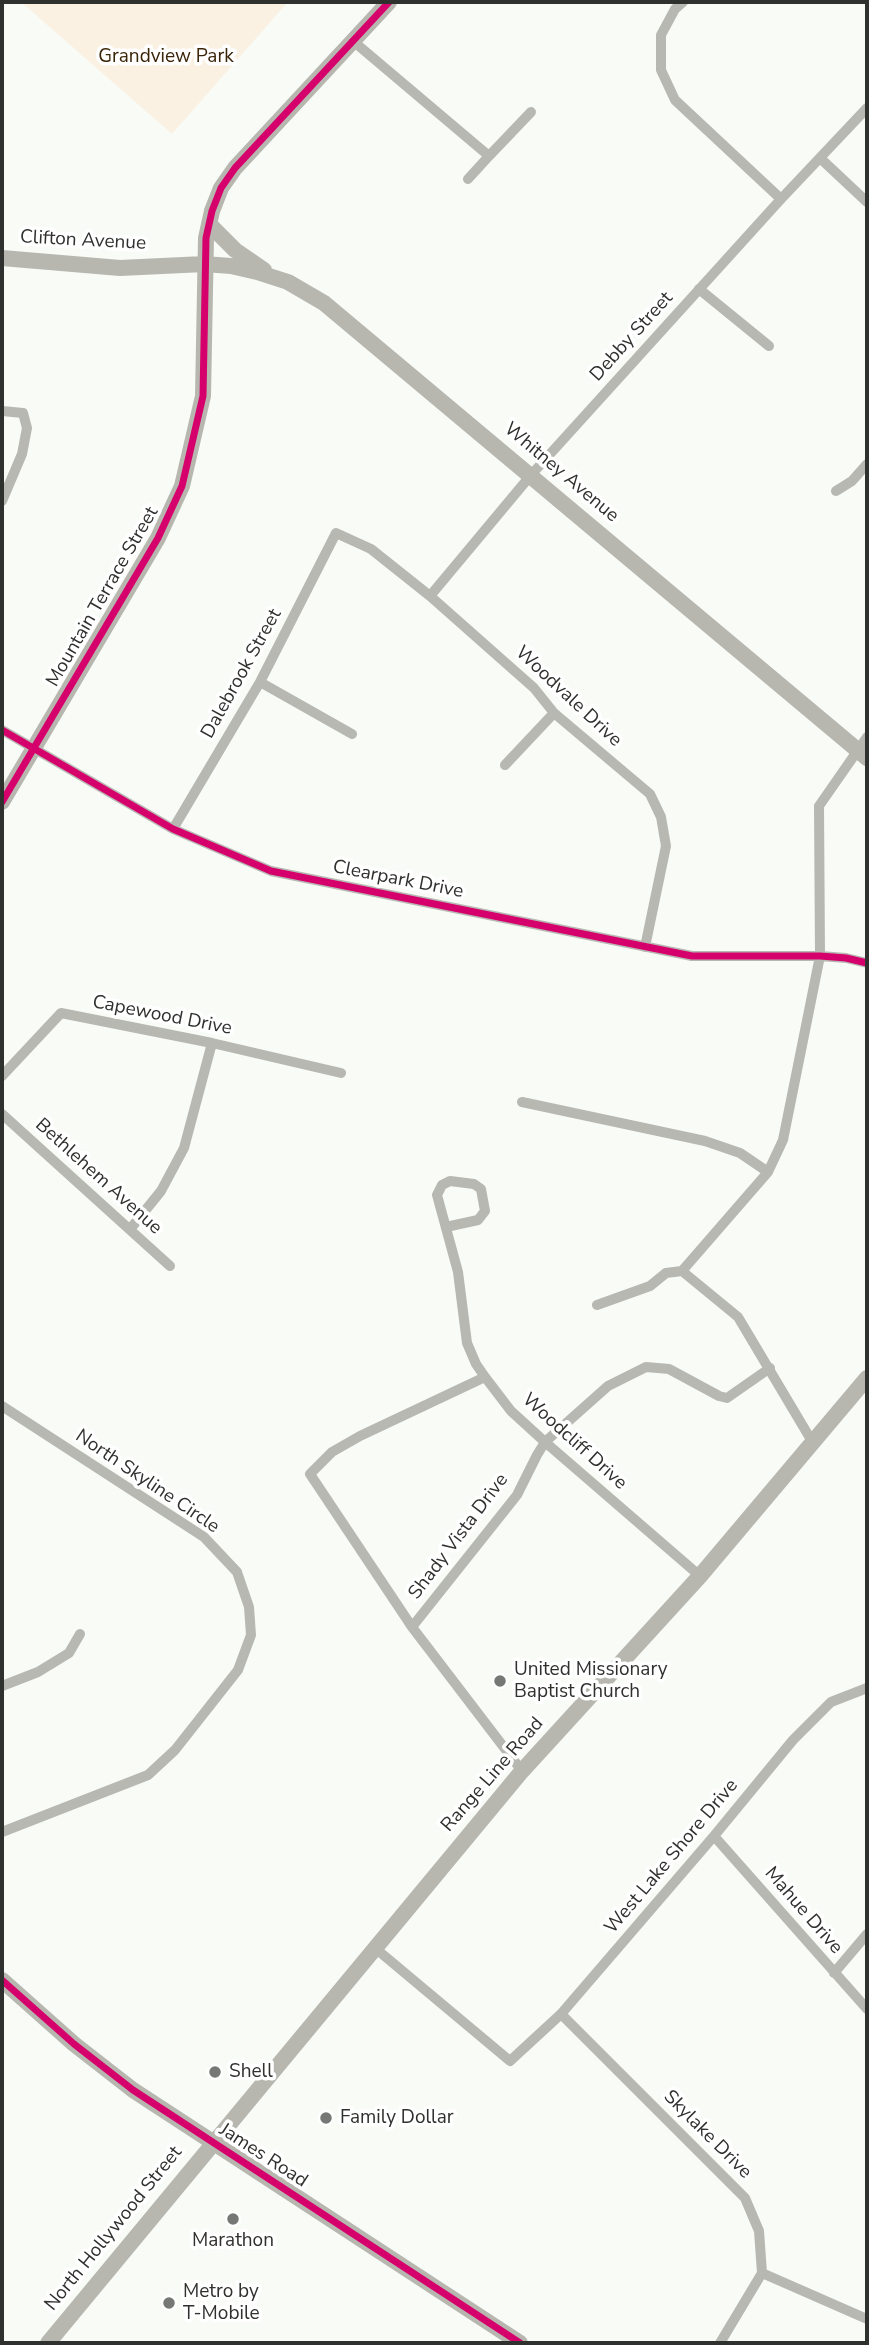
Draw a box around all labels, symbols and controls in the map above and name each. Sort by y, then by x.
park label: Grandview Park [98,46,234,68]
street label: Clifton Avenue [19,226,147,256]
street label: Debby Street [586,287,678,387]
street label: Whitney Avenue [499,418,623,528]
street label: Mountain Terrace Street [42,503,164,691]
street label: Dalebrook Street [197,605,287,743]
street label: Woodvale Drive [510,642,626,752]
street label: Clearpark Drive [331,856,465,904]
street label: Capewood Drive [90,991,234,1041]
street label: Bethlehem Avenue [30,1114,166,1240]
street label: Woodcliff Drive [517,1389,631,1495]
street label: North Skyline Circle [71,1425,223,1539]
street label: Shady Vista Drive [404,1470,514,1604]
place label: United Missionary Baptist Church [514,1659,668,1703]
marker: United Missionary Baptist Church [492,1673,508,1689]
street label: Range Line Road [437,1713,549,1837]
street label: West Lake Shore Drive [601,1775,743,1939]
street label: Mahue Drive [759,1863,847,1959]
place label: Shell [229,2061,273,2083]
marker: Shell [207,2064,223,2080]
street label: Skylake Drive [658,2086,756,2184]
place label: Family Dollar [340,2107,454,2129]
marker: Family Dollar [318,2110,334,2126]
street label: James Road [215,2119,311,2193]
street label: North Hollywood Street [41,2142,187,2316]
marker: Marathon [225,2211,241,2227]
place label: Marathon [192,2230,274,2252]
place label: Metro by T-Mobile [183,2281,260,2325]
marker: Metro by T-Mobile [161,2295,177,2311]

